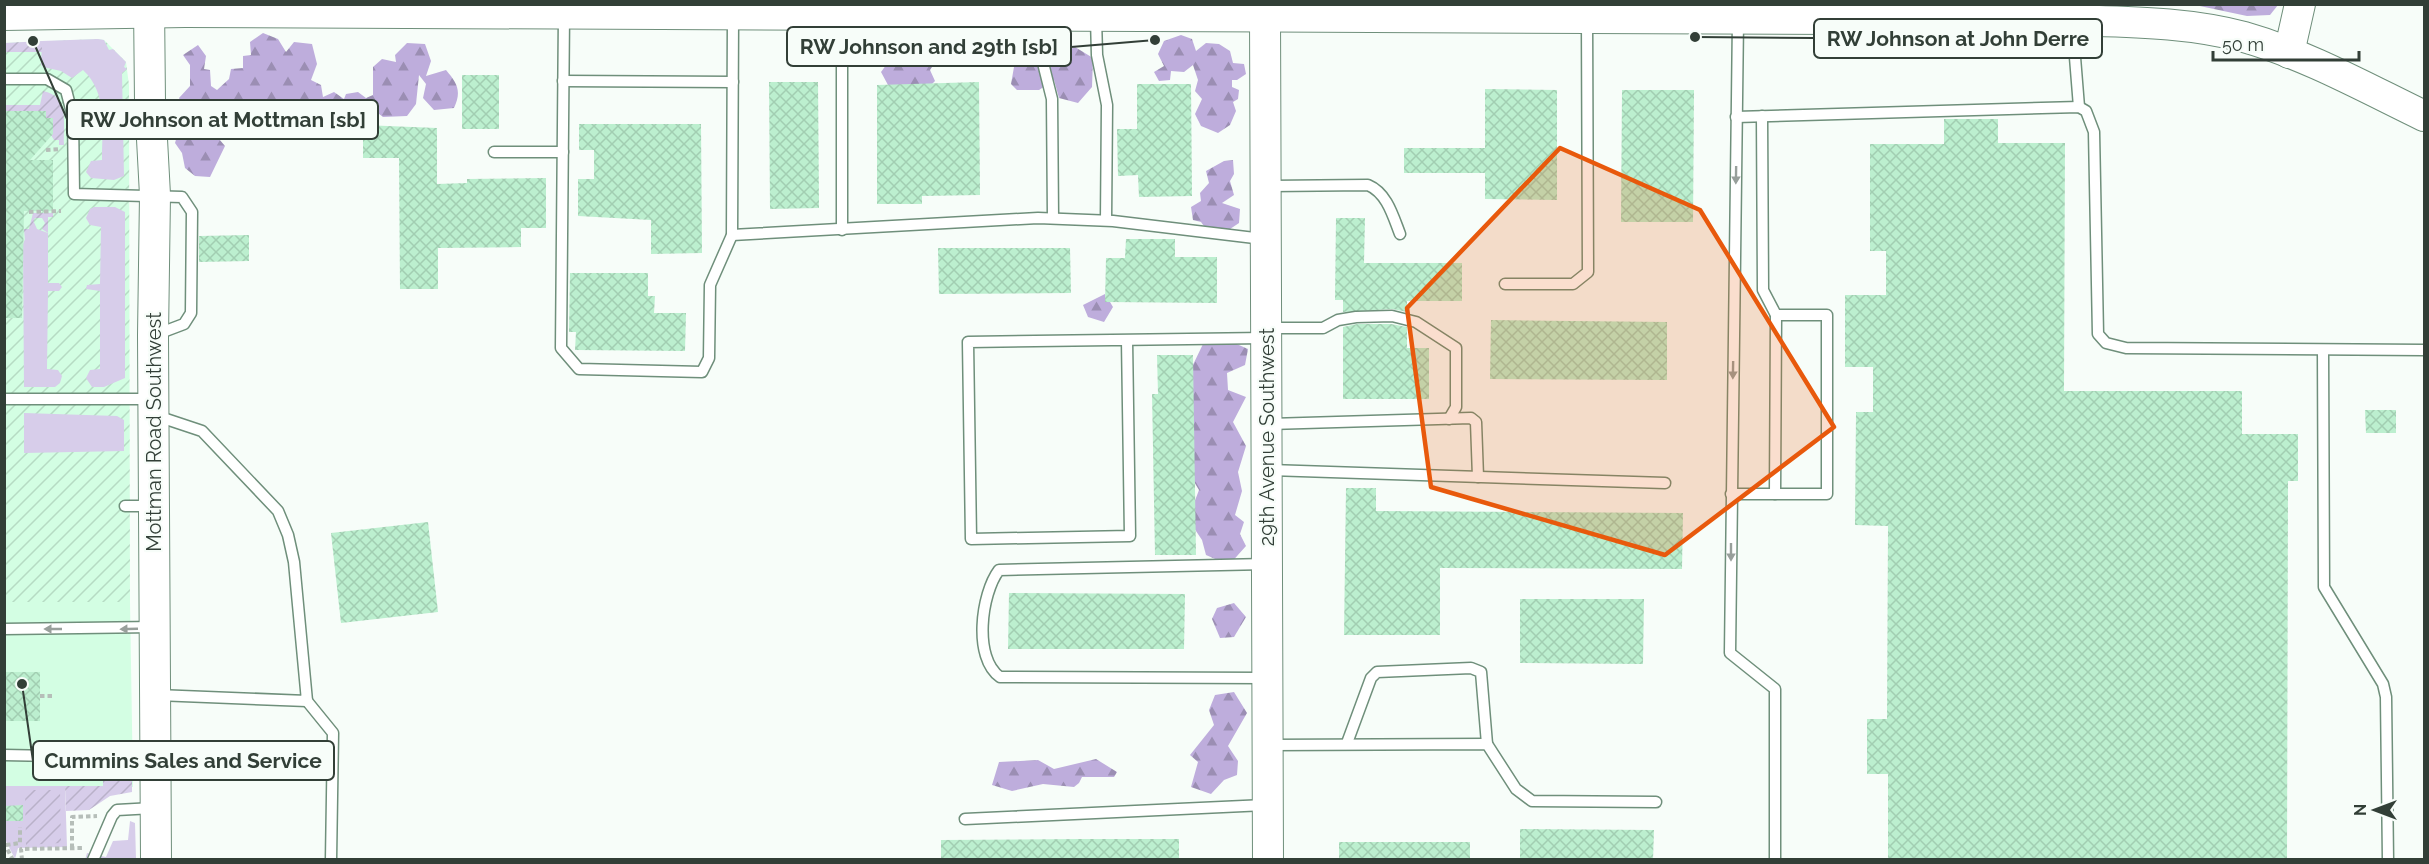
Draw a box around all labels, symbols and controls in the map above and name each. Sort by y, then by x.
callout: RW Johnson at John Derre [1814,19,2102,58]
scale bar [2213,24,2358,62]
text: RW Johnson at John Derre [1827,26,2090,51]
callout: RW Johnson and 29th [sb] [787,27,1071,66]
text: RW Johnson and 29th [sb] [800,34,1058,59]
text: 50 m [2222,34,2264,55]
callout: RW Johnson at Mottman [sb] [67,100,378,139]
text: RW Johnson at Mottman [sb] [80,107,366,132]
one-way arrow [1731,166,1740,185]
street label: Mottman Road Southwest [142,312,166,552]
street label: 29th Avenue Southwest [1255,328,1279,546]
one-way arrow [1728,361,1738,380]
one-way arrow [1726,543,1736,562]
one-way arrow [44,624,63,634]
one-way arrow [119,624,138,633]
callout: Cummins Sales and Service [33,741,334,780]
text: Cummins Sales and Service [44,748,322,773]
north arrow [2345,780,2405,840]
text: N [2351,804,2370,816]

